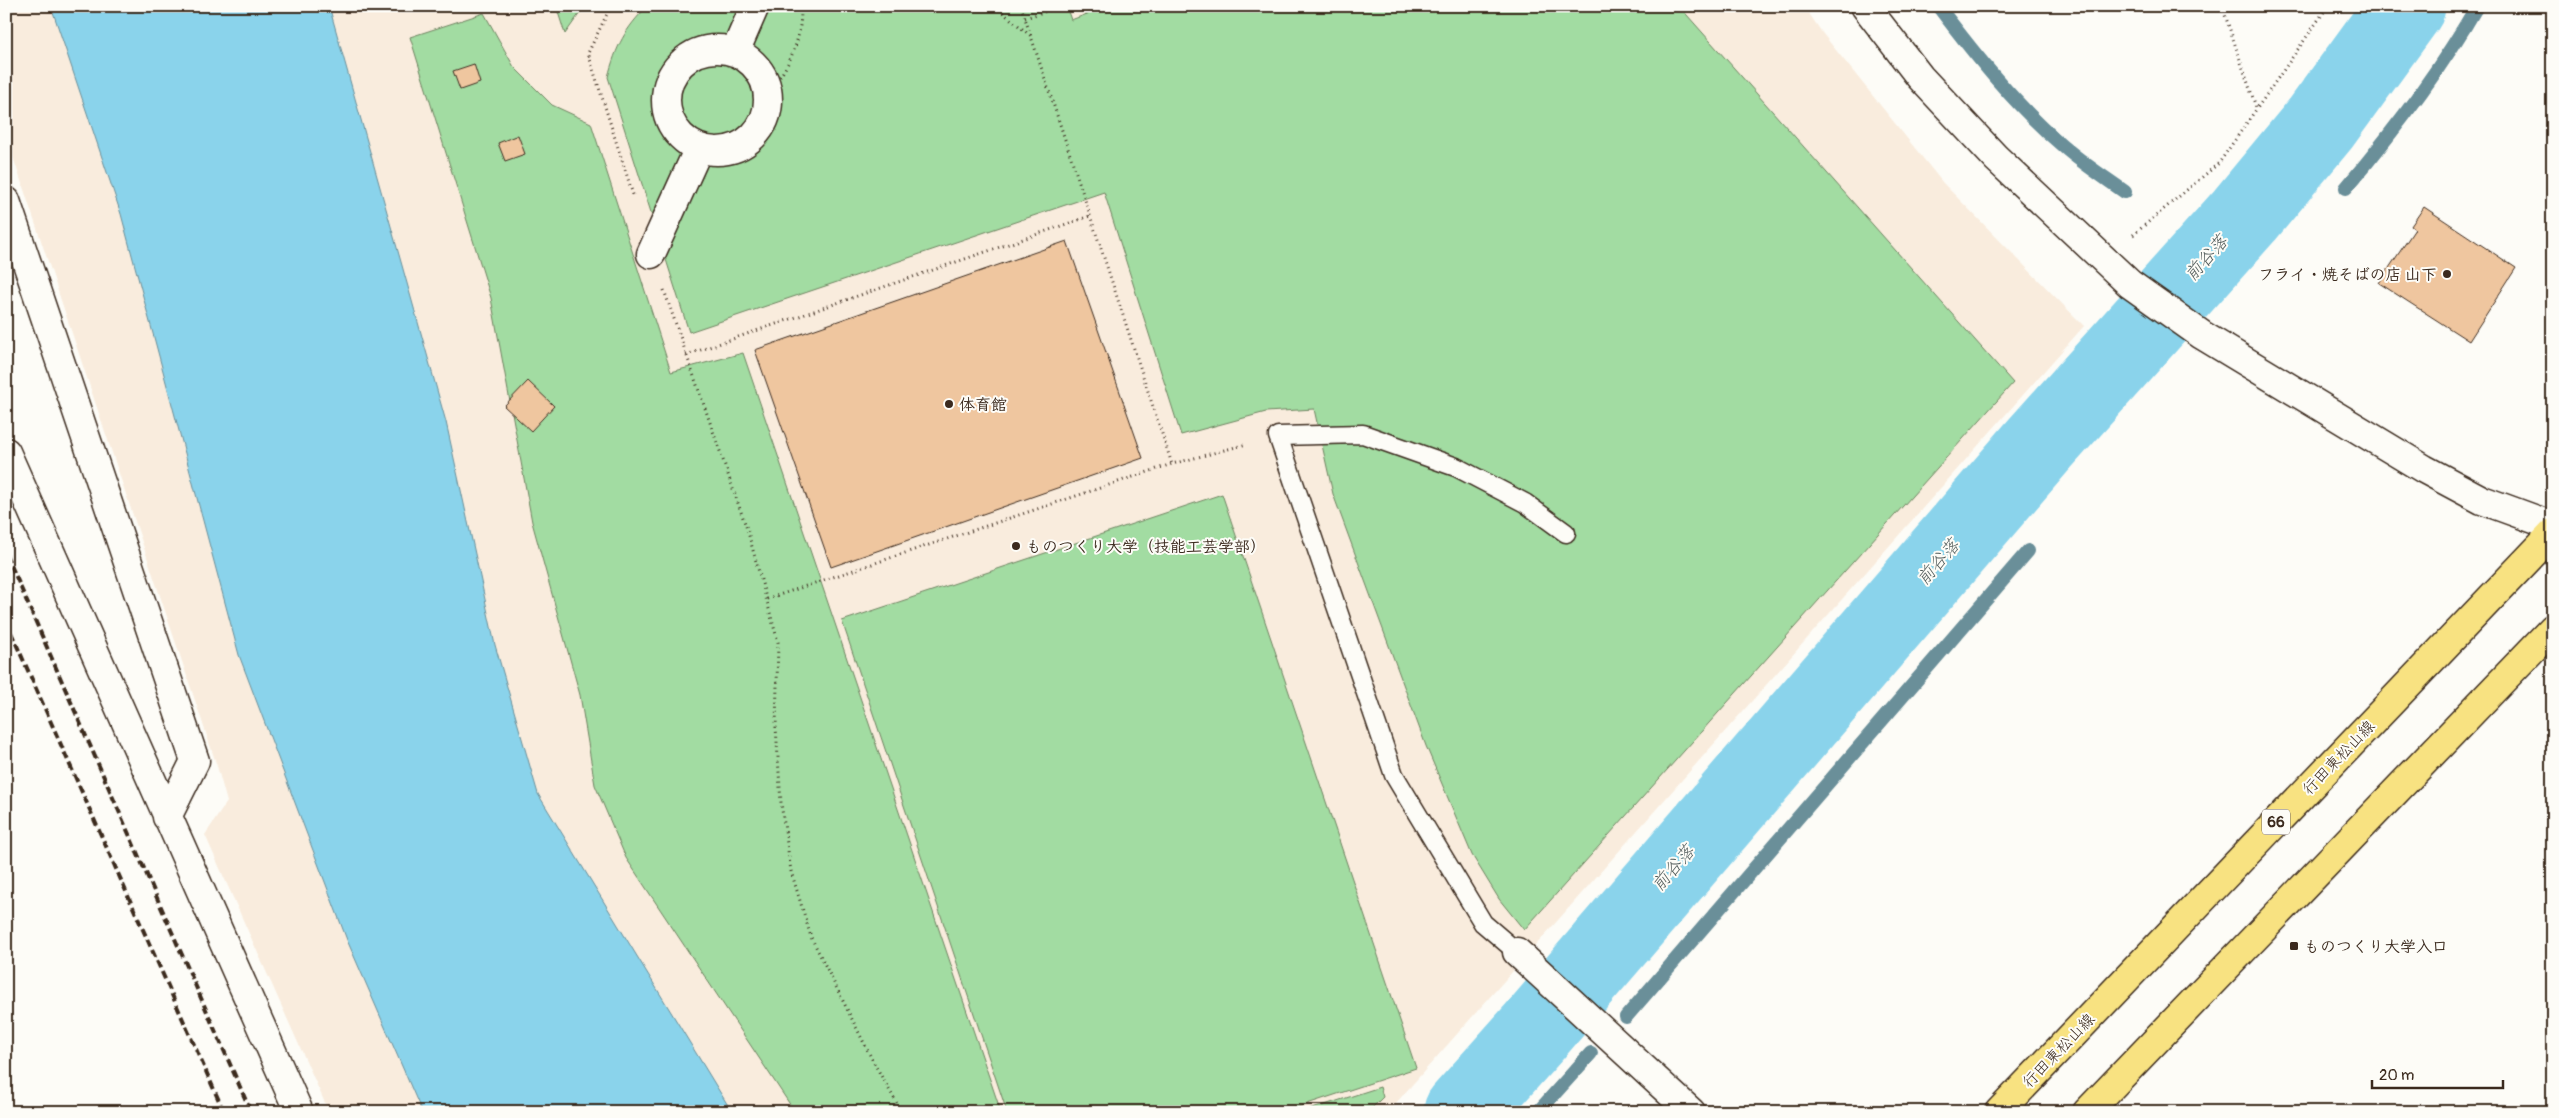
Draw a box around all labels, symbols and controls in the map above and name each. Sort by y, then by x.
water label: 前谷落 [2180,229,2234,286]
place label: フライ・焼そばの店 山下 [2258,265,2437,285]
marker: フライ・焼そばの店 山下 [2441,268,2453,280]
place label: 体育館 [959,395,1007,415]
marker: 体育館 [943,398,955,410]
water label: 前谷落 [1912,533,1966,590]
place label: ものつくり大学（技能工芸学部） [1026,537,1266,557]
marker: ものつくり大学（技能工芸学部） [1010,540,1022,552]
street label: 行田東松山線 [2298,716,2379,799]
road number: 66 [2262,810,2290,834]
water label: 前谷落 [1647,839,1701,896]
place label: ものつくり大学入口 [2304,937,2448,957]
marker: ものつくり大学入口 [2288,940,2300,952]
street label: 行田東松山線 [2018,1009,2099,1092]
scale bar [2372,1058,2503,1090]
text: 20 m [2379,1066,2414,1085]

